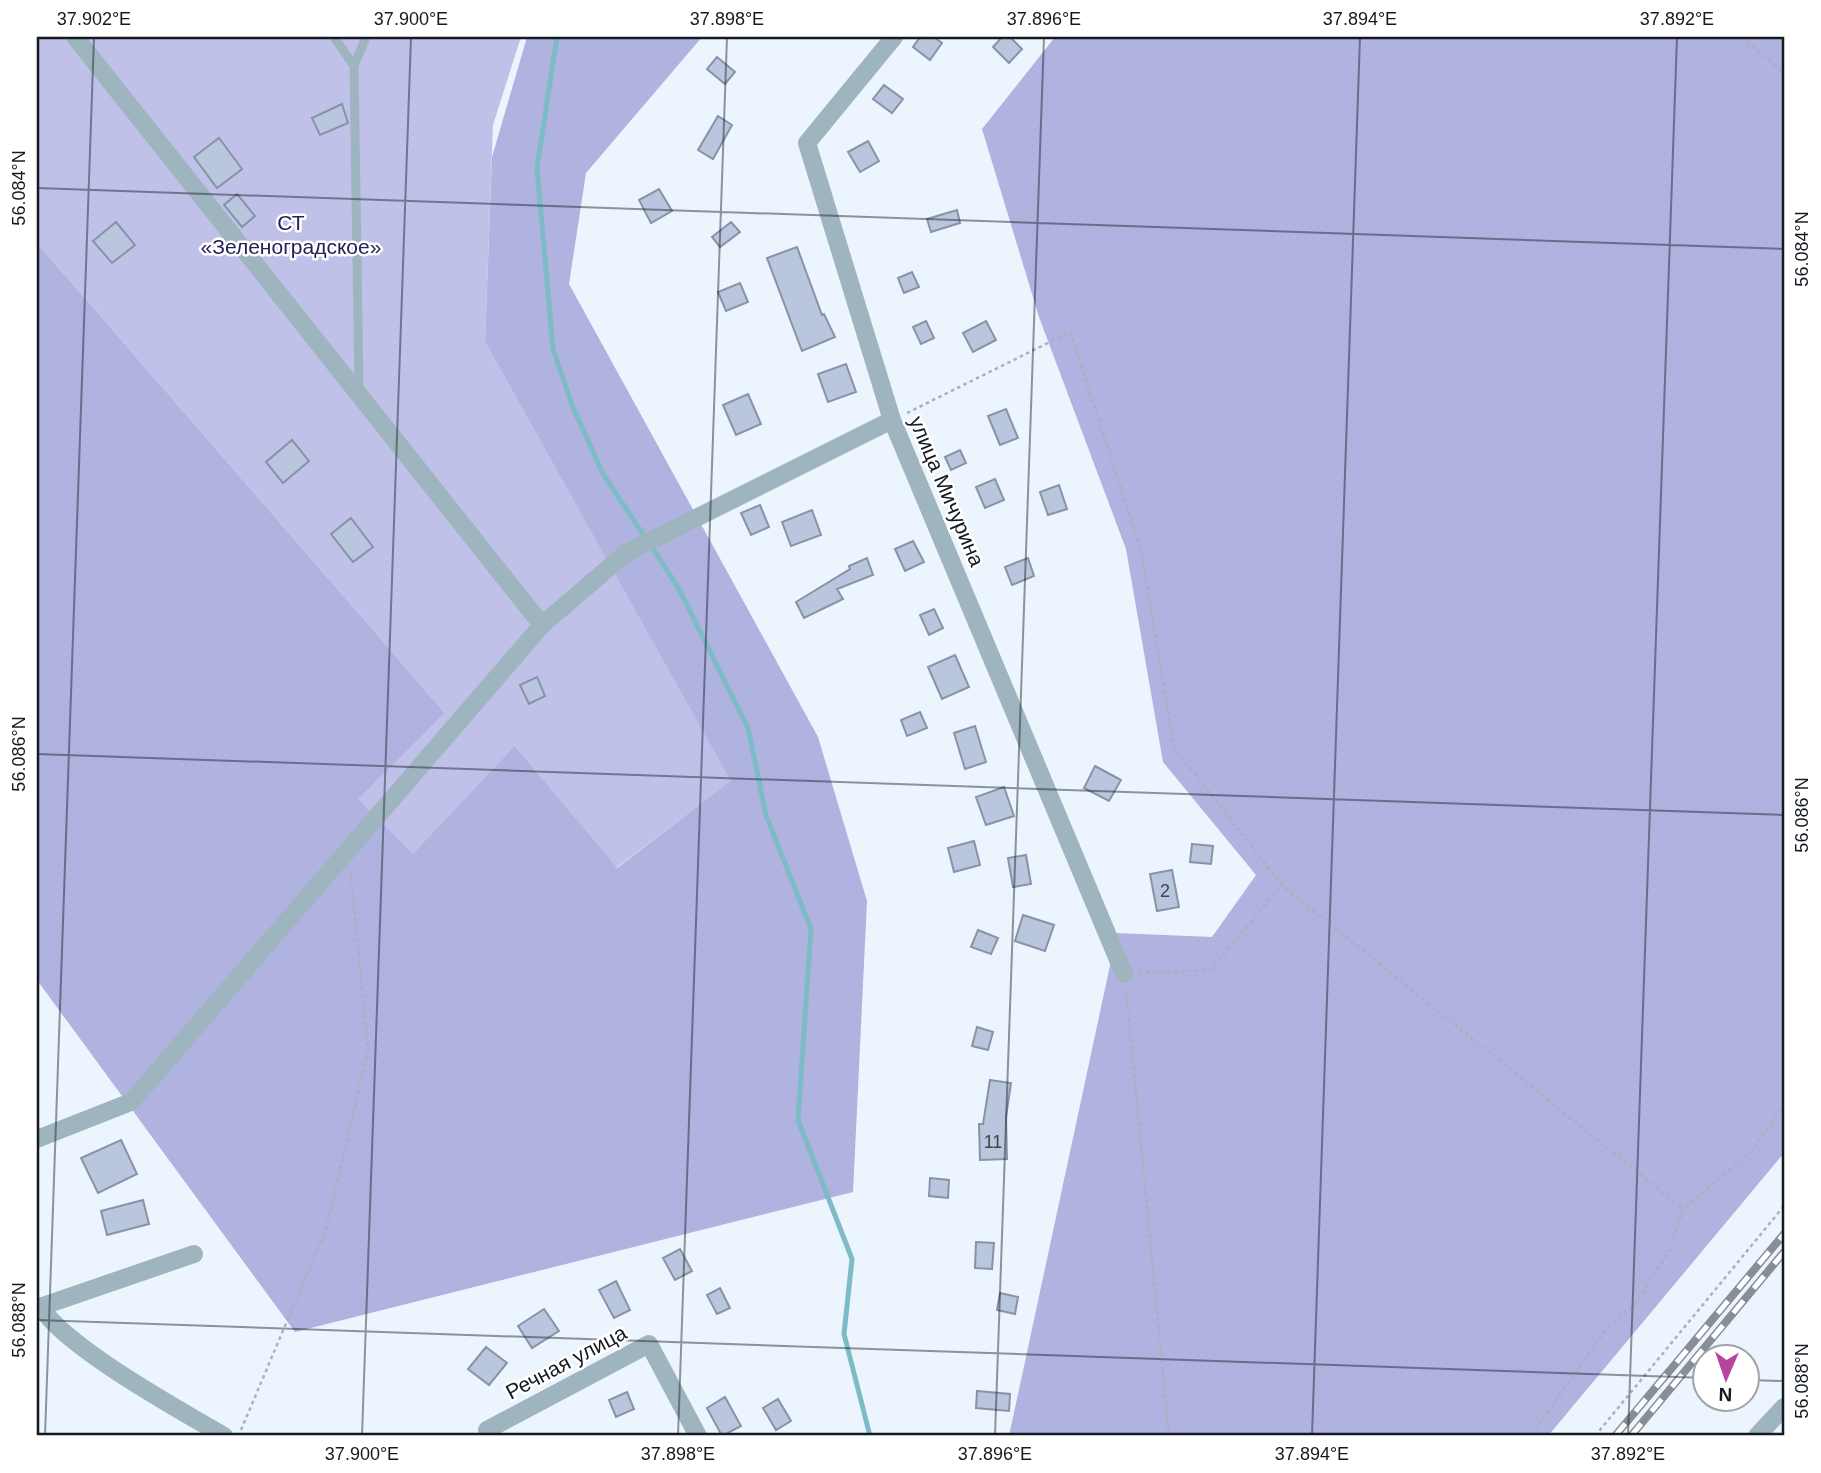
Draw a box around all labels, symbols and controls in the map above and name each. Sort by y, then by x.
text: 37.902°E [57,9,131,29]
text: 37.900°E [374,9,448,29]
text: 37.898°E [690,9,764,29]
text: 37.896°E [1007,9,1081,29]
text: 37.894°E [1323,9,1397,29]
text: 37.892°E [1640,9,1714,29]
text: 56.084°N [9,150,29,226]
park label: СТ «Зеленоградское» [201,211,381,258]
text: 56.084°N [1792,211,1812,287]
street label: улица Мичурина [905,413,989,570]
text: 56.086°N [9,716,29,792]
text: 56.086°N [1792,777,1812,853]
house number: 2 [1160,881,1170,901]
house number: 11 [984,1132,1002,1152]
text: 56.088°N [9,1282,29,1358]
street label: Речная улица [502,1320,630,1403]
text: 56.088°N [1792,1343,1812,1419]
north arrow [1692,1344,1762,1414]
text: N [1718,1384,1733,1405]
text: 37.900°E [325,1444,399,1464]
text: 37.898°E [641,1444,715,1464]
text: 37.896°E [958,1444,1032,1464]
text: 37.894°E [1275,1444,1349,1464]
text: 37.892°E [1591,1444,1665,1464]

